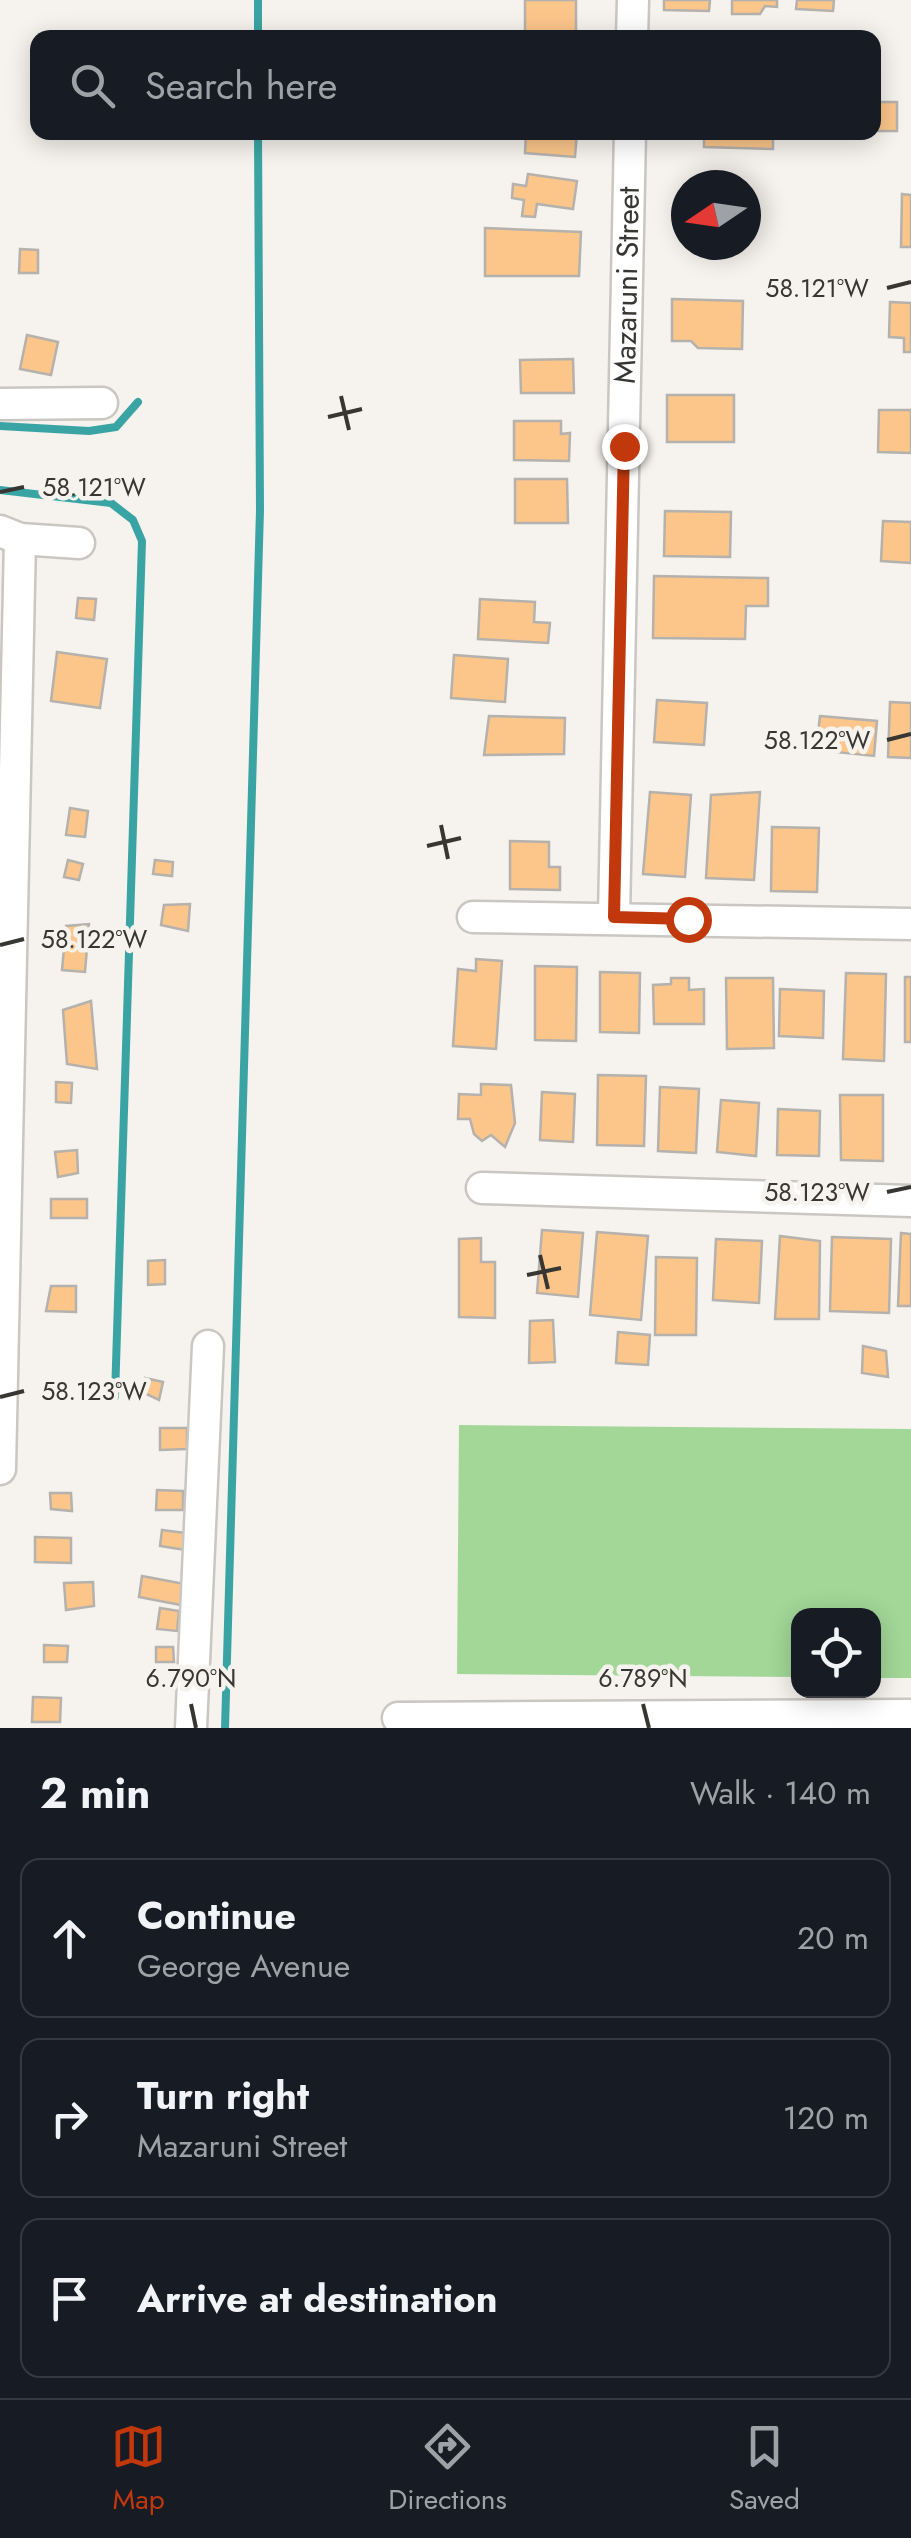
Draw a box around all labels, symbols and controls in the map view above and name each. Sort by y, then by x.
search box [30,30,881,140]
icon: search [65,58,120,113]
text: Search here [145,58,337,113]
north arrow [671,170,761,260]
street label: Mazaruni Street [603,185,650,384]
text: 58.121°W [765,270,869,306]
route end [602,424,648,470]
text: 58.121°W [42,469,146,505]
text: 58.122°W [764,722,870,758]
route start [666,897,712,943]
text: 58.122°W [41,921,147,957]
text: 58.123°W [764,1174,870,1210]
text: 58.123°W [41,1373,147,1409]
map controls [791,1608,881,1698]
button: locate [791,1608,881,1698]
text: 6.790°N [146,1660,236,1696]
text: 6.789°N [598,1660,688,1696]
text: 2 min [40,1763,150,1824]
text: Walk · 140 m [690,1770,871,1816]
text: Continue [137,1888,296,1943]
icon: ahead [42,1911,97,1966]
text: 20 m [797,1915,869,1961]
text: George Avenue [137,1943,350,1989]
text: Turn right [137,2068,309,2123]
icon: right [42,2091,97,2146]
text: 120 m [783,2095,869,2141]
text: Mazaruni Street [137,2123,347,2169]
icon: arrive [42,2271,97,2326]
text: Arrive at destination [137,2271,498,2326]
tab: Map [111,2419,166,2520]
tab: Directions [388,2419,507,2520]
tab: Saved [729,2419,800,2520]

